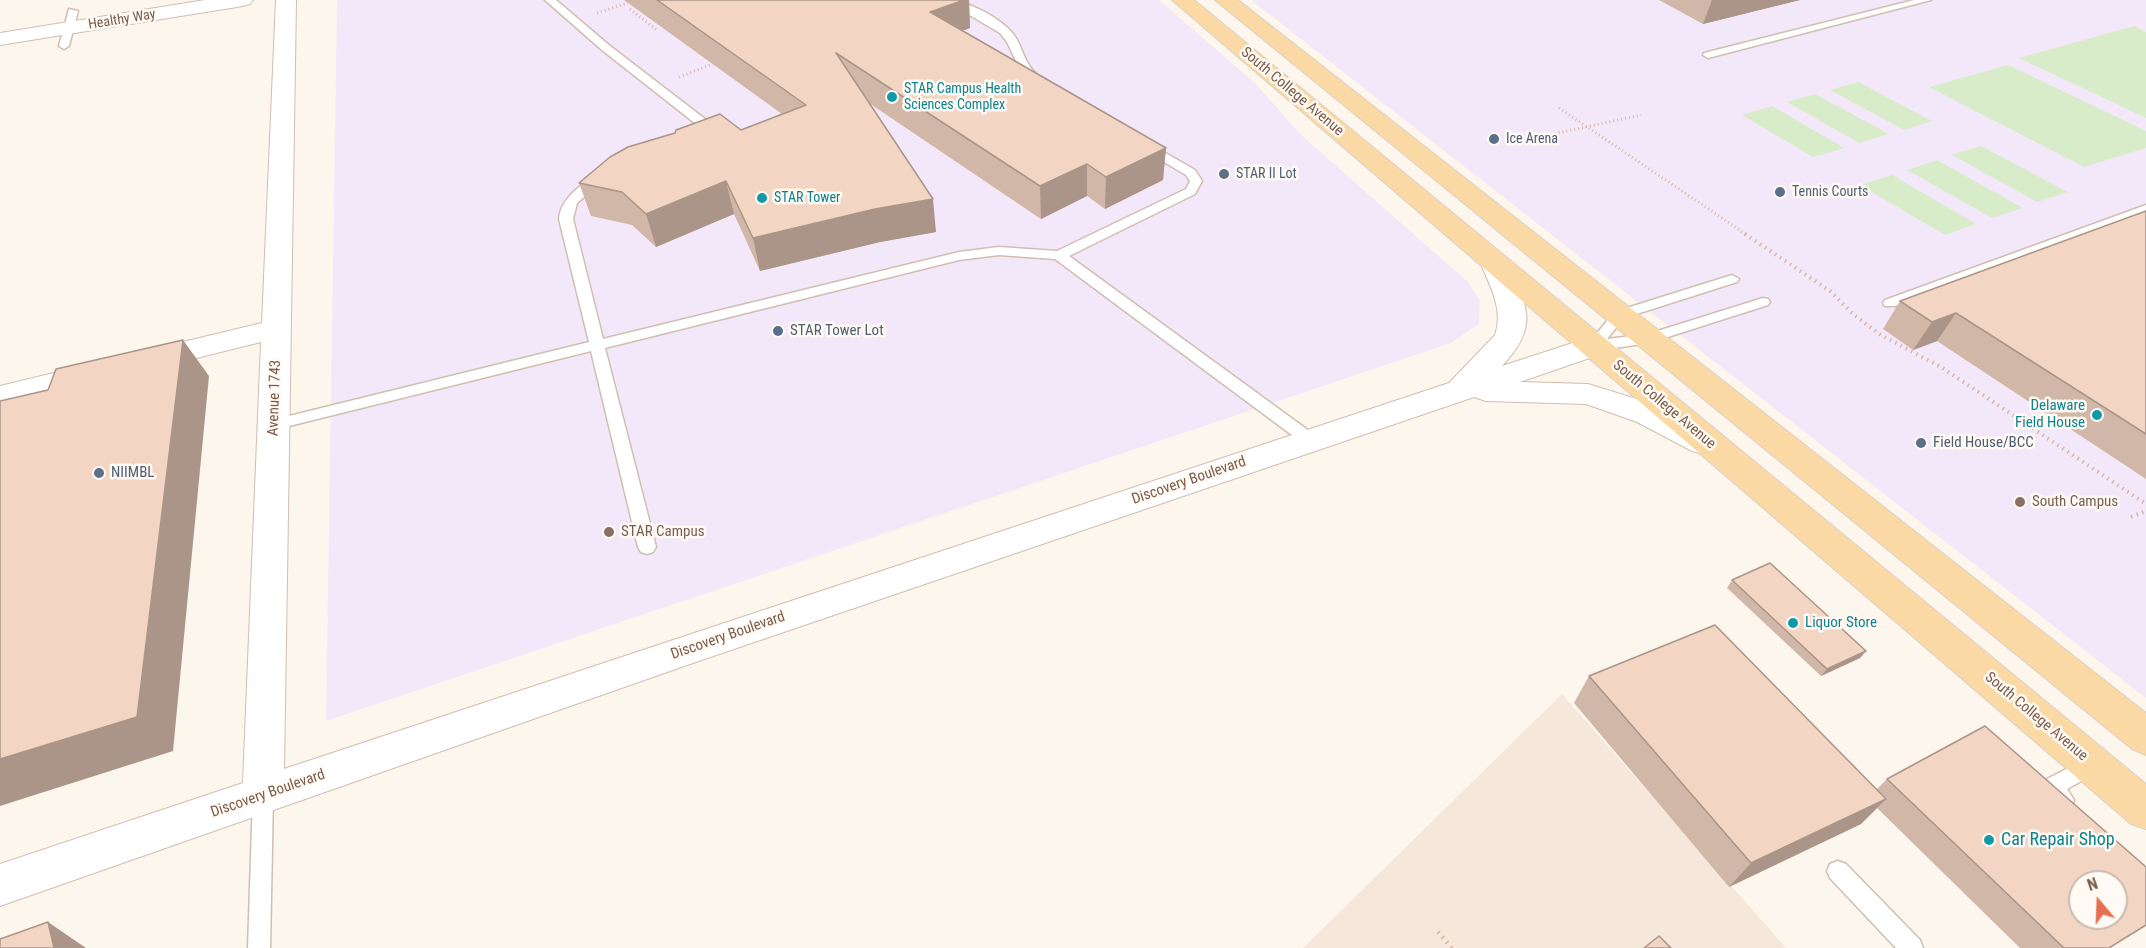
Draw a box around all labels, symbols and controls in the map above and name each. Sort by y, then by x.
street label: Healthy Way [87,6,157,34]
street label: South College Avenue [1237,44,1347,140]
place label: STAR Campus Health Sciences Complex [904,81,1021,114]
marker: STAR Campus Health Sciences Complex [885,90,899,104]
place label: Ice Arena [1506,131,1558,147]
marker: Ice Arena [1487,132,1501,146]
place label: STAR II Lot [1236,166,1297,182]
marker: STAR II Lot [1217,167,1231,181]
place label: Tennis Courts [1792,184,1868,200]
marker: Tennis Courts [1773,185,1787,199]
place label: STAR Tower [774,190,840,206]
marker: STAR Tower [755,191,769,205]
place label: STAR Tower Lot [790,322,884,340]
marker: STAR Tower Lot [771,324,785,338]
street label: South College Avenue [1609,357,1719,453]
street label: Avenue 1743 [265,360,285,436]
place label: Delaware Field House [2015,397,2085,432]
marker: Delaware Field House [2090,408,2104,422]
place label: Field House/BCC [1933,434,2034,452]
marker: Field House/BCC [1914,436,1928,450]
street label: Discovery Boulevard [1130,453,1248,509]
place label: NIIMBL [111,464,154,482]
marker: NIIMBL [92,466,106,480]
place label: South Campus [2032,493,2118,511]
marker: South Campus [2013,495,2027,509]
place label: STAR Campus [621,523,705,541]
marker: STAR Campus [602,525,616,539]
street label: Discovery Boulevard [669,608,787,664]
place label: Liquor Store [1805,614,1877,632]
marker: Liquor Store [1786,616,1800,630]
street label: South College Avenue [1981,669,2091,765]
street label: Discovery Boulevard [209,766,327,822]
place label: Car Repair Shop [2001,829,2115,851]
marker: Car Repair Shop [1982,833,1996,847]
north arrow [2068,870,2128,930]
text: N [2085,874,2100,895]

